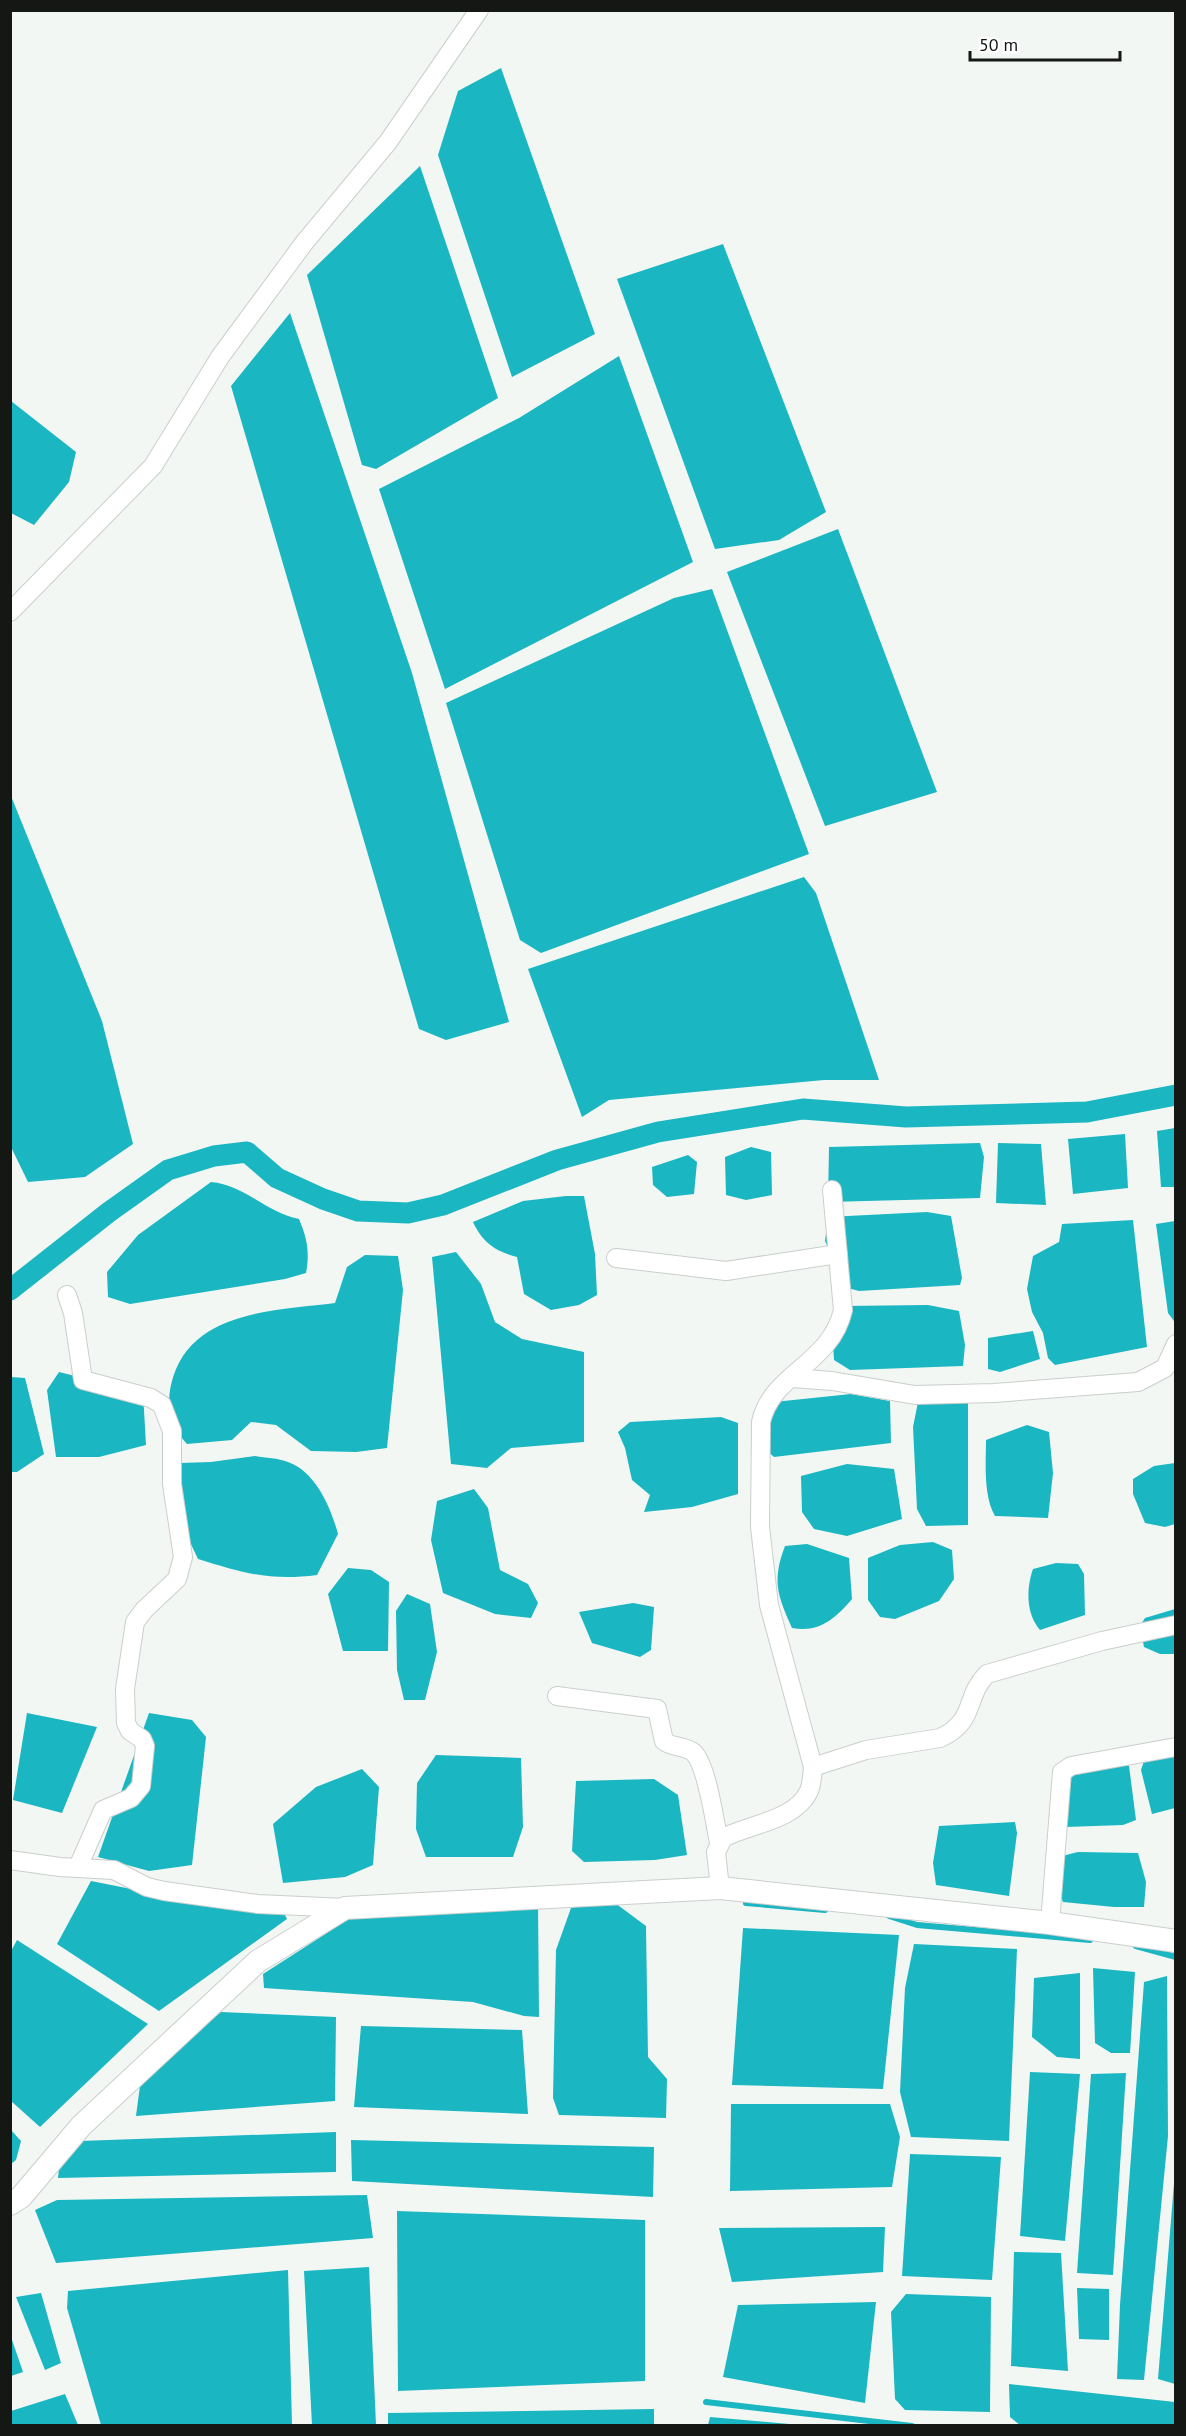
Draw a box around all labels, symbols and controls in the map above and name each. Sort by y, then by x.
scale bar [970,24,1120,62]
text: 50 m [979,33,1018,56]

